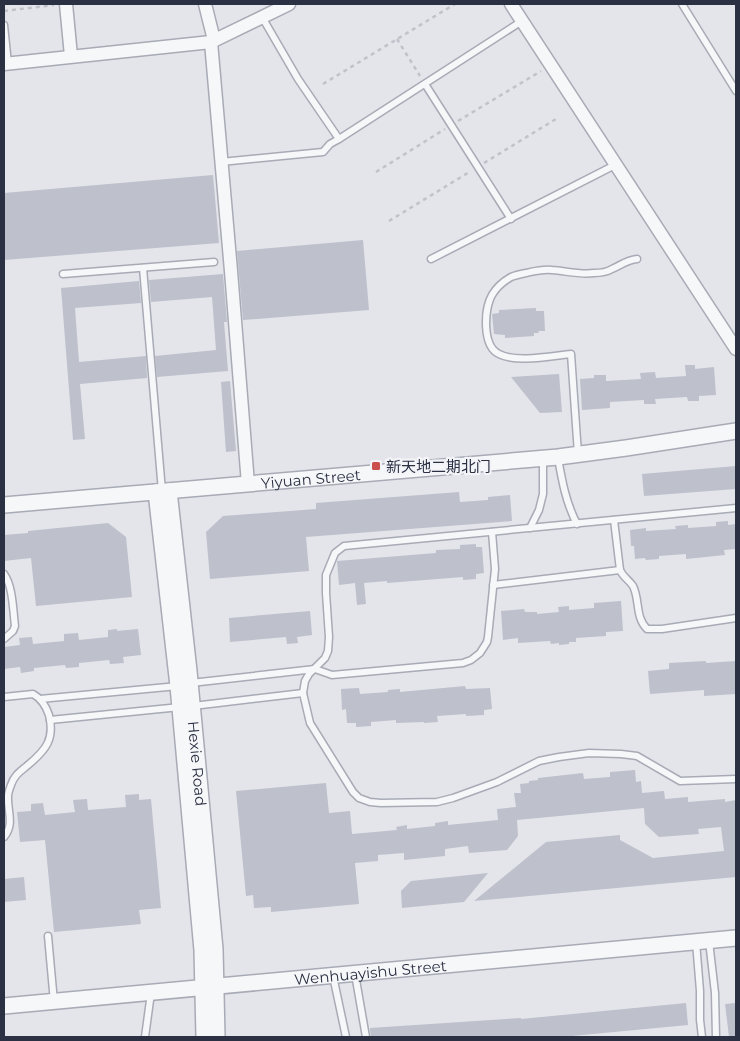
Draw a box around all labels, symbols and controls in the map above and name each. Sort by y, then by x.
place label: 新天地二期北门 [386,457,491,476]
marker: 新天地二期北门 [370,460,382,472]
street label: Yiyuan Street [260,465,361,492]
street label: Hexie Road [184,720,211,807]
street label: Wenhuayishu Street [293,955,447,988]

